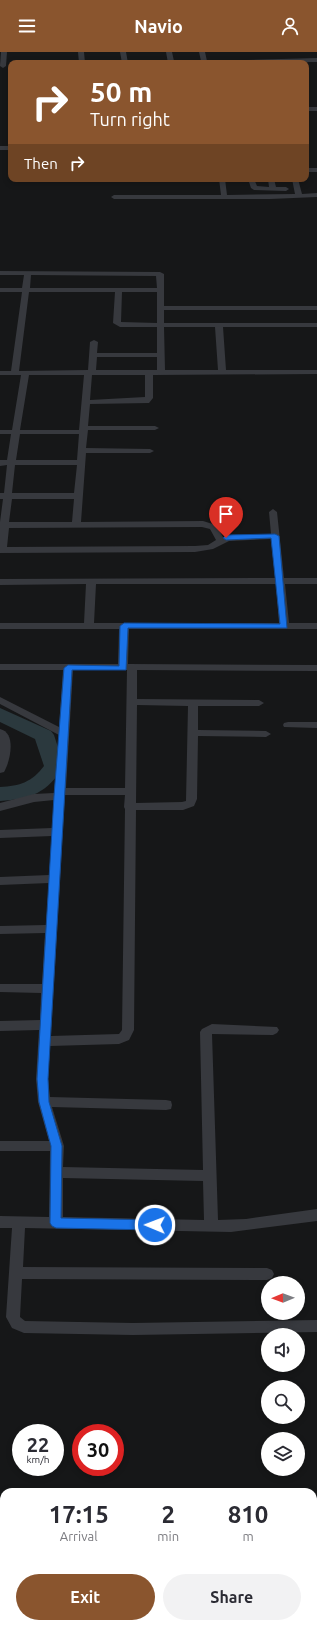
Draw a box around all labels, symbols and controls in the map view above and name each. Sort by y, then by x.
icon: menu [16,15,38,37]
icon: person [279,15,301,37]
text: Navio [134,16,183,36]
icon: right [24,76,76,128]
text: 50 m [90,76,152,107]
text: Turn right [90,109,170,129]
icon: right [66,152,88,174]
text: Then [24,155,58,172]
pin [209,497,243,538]
icon: arrive [215,503,237,525]
position arrow [134,1204,176,1246]
north arrow [261,1276,305,1320]
map controls [261,1276,305,1476]
button: sound [261,1328,305,1372]
button: search [261,1380,305,1424]
speed limit sign: 30 [72,1424,124,1476]
button: layers [261,1432,305,1476]
text: 22 [27,1433,49,1456]
text: km/h [26,1454,50,1465]
text: 17:15 [49,1501,109,1528]
text: 2 [161,1501,175,1528]
text: 810 [228,1501,268,1528]
text: Arrival [60,1529,98,1543]
text: min [157,1529,179,1543]
text: m [242,1529,254,1543]
button: Exit [16,1574,155,1620]
button: Share [163,1574,301,1620]

